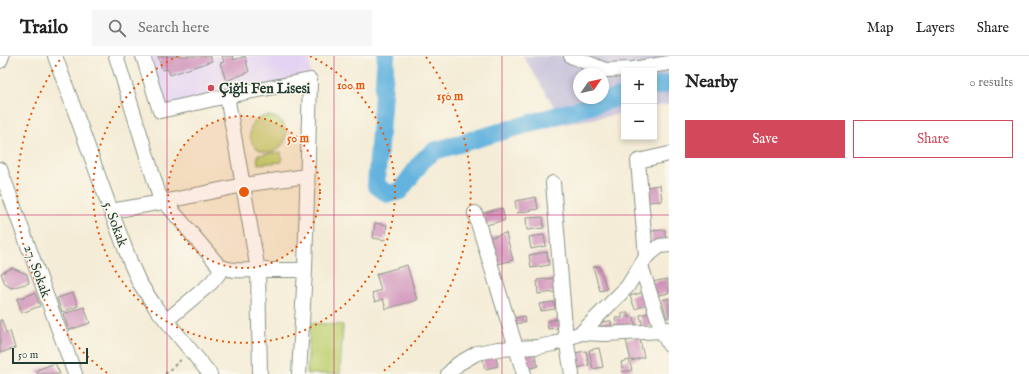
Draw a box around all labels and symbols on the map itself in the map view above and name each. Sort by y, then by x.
north arrow [573,68,609,104]
text: 100 m [337,78,366,93]
place label: Çiğli Fen Lisesi [219,80,311,98]
marker: Çiğli Fen Lisesi [206,83,216,93]
text: 150 m [437,89,464,104]
text: 50 m [287,131,310,146]
centre of rings [237,185,251,199]
street label: 5. Sokak [99,199,132,250]
street label: 27. Sokak [19,243,55,301]
scale bar [12,346,88,365]

